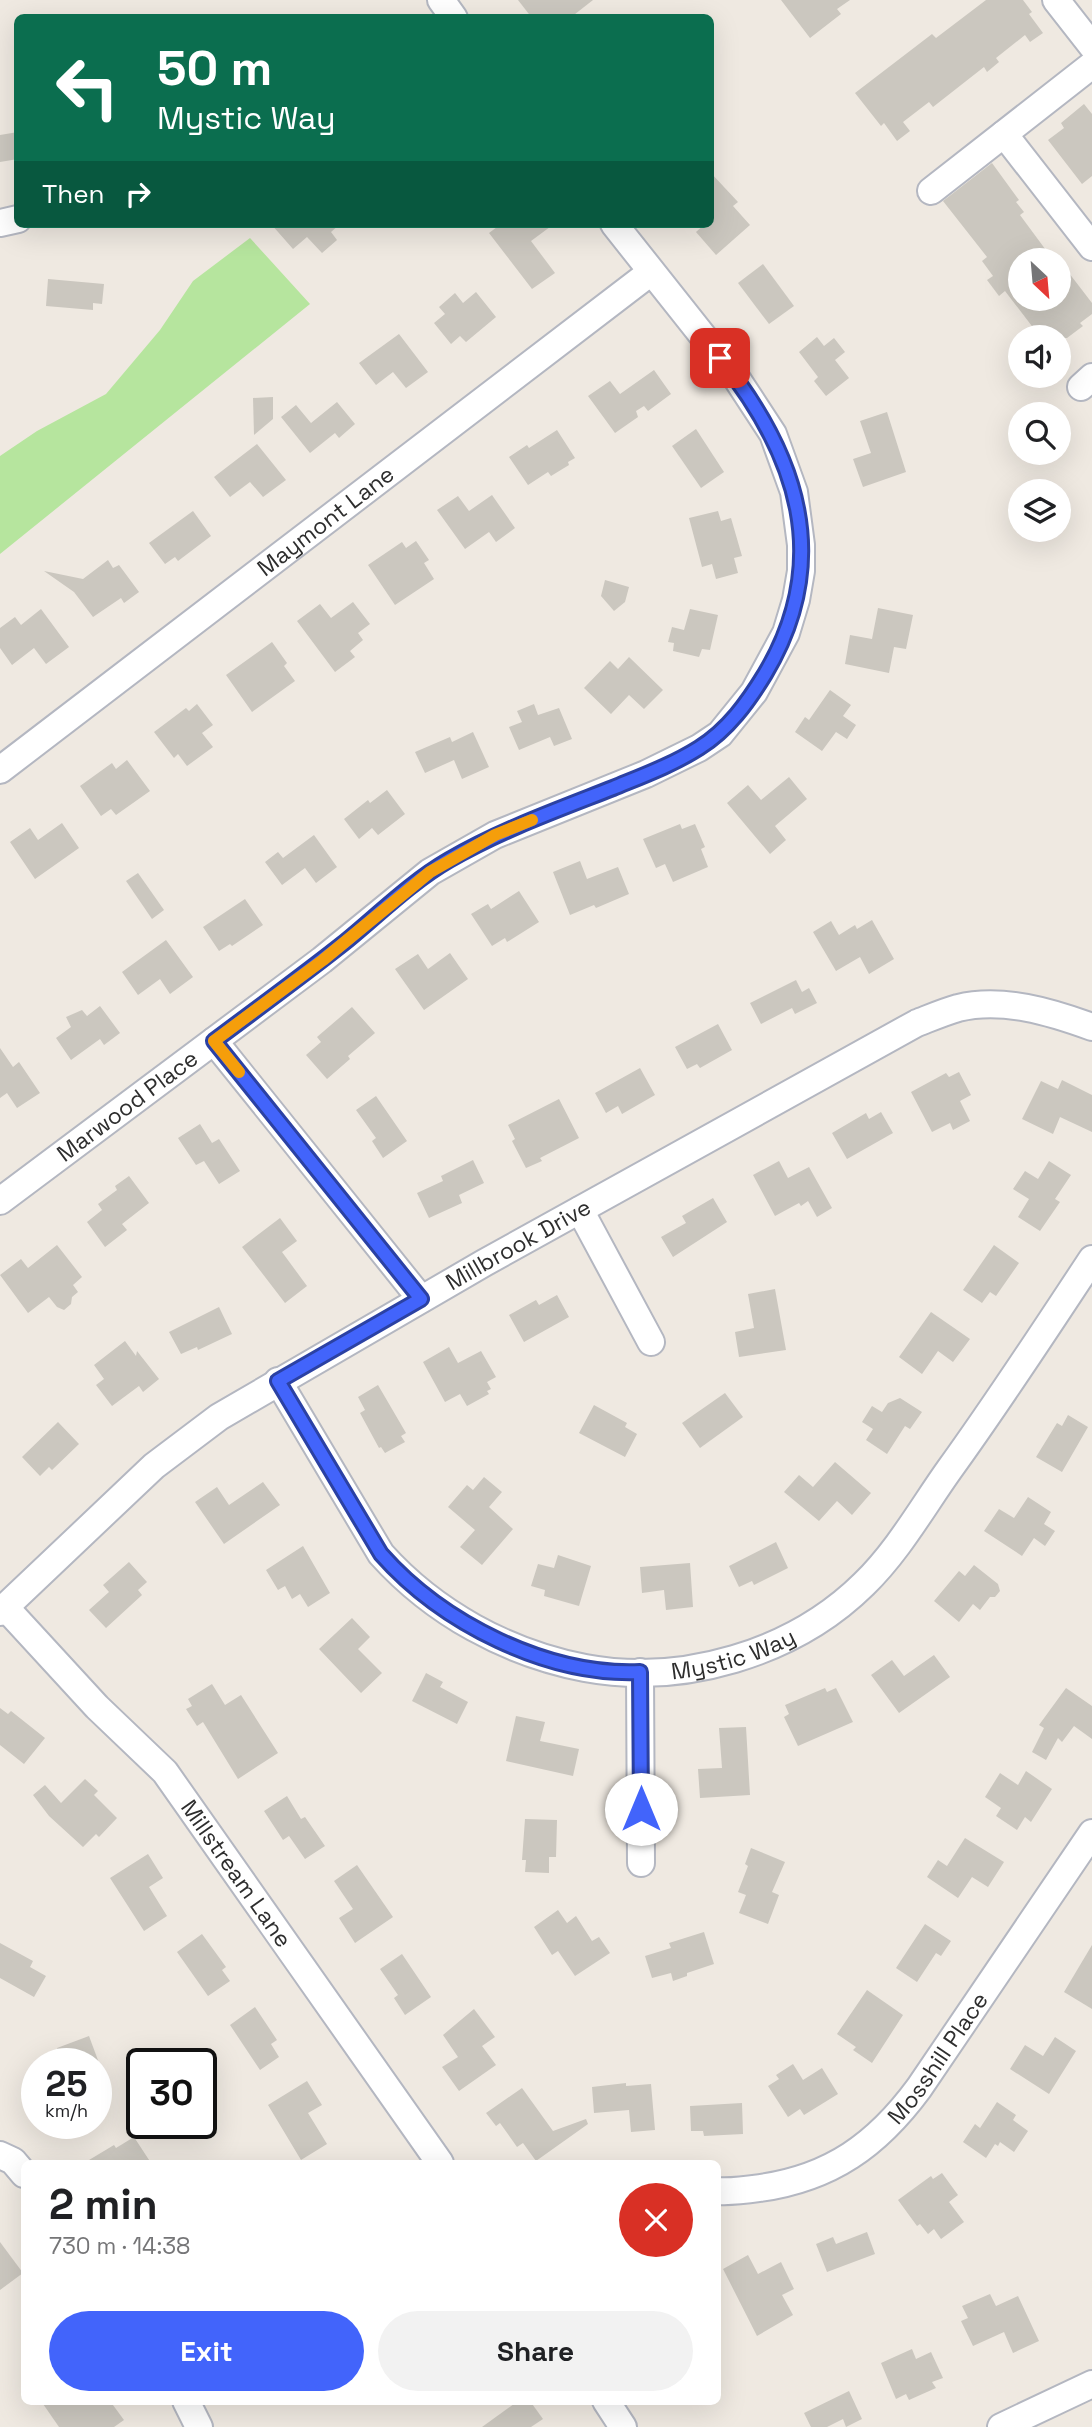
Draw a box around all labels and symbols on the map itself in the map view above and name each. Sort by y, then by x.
north arrow [1008,248,1071,312]
pin [690,328,750,388]
street label: Maymont Lane [251,459,400,583]
street label: Marwood Place [51,1043,204,1168]
street label: Millbrook Drive [440,1192,596,1297]
street label: Mystic Way [669,1622,800,1686]
position arrow [604,1772,678,1846]
street label: Millstream Lane [174,1794,299,1953]
street label: Mosshill Place [881,1986,995,2131]
speed limit sign: 30 [126,2048,217,2139]

